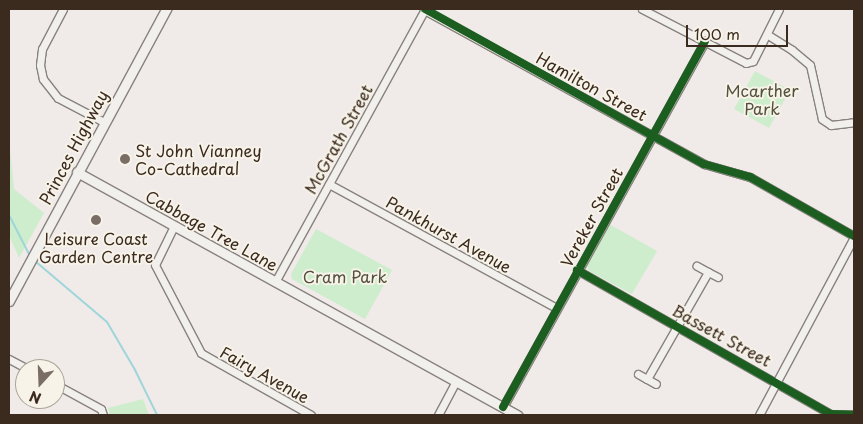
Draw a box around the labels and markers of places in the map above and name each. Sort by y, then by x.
place label: St John Vianney Co-Cathedral [135,140,262,178]
marker: St John Vianney Co-Cathedral [119,153,131,165]
marker: Leisure Coast Garden Centre [90,214,102,226]
place label: Leisure Coast Garden Centre [39,228,153,266]

